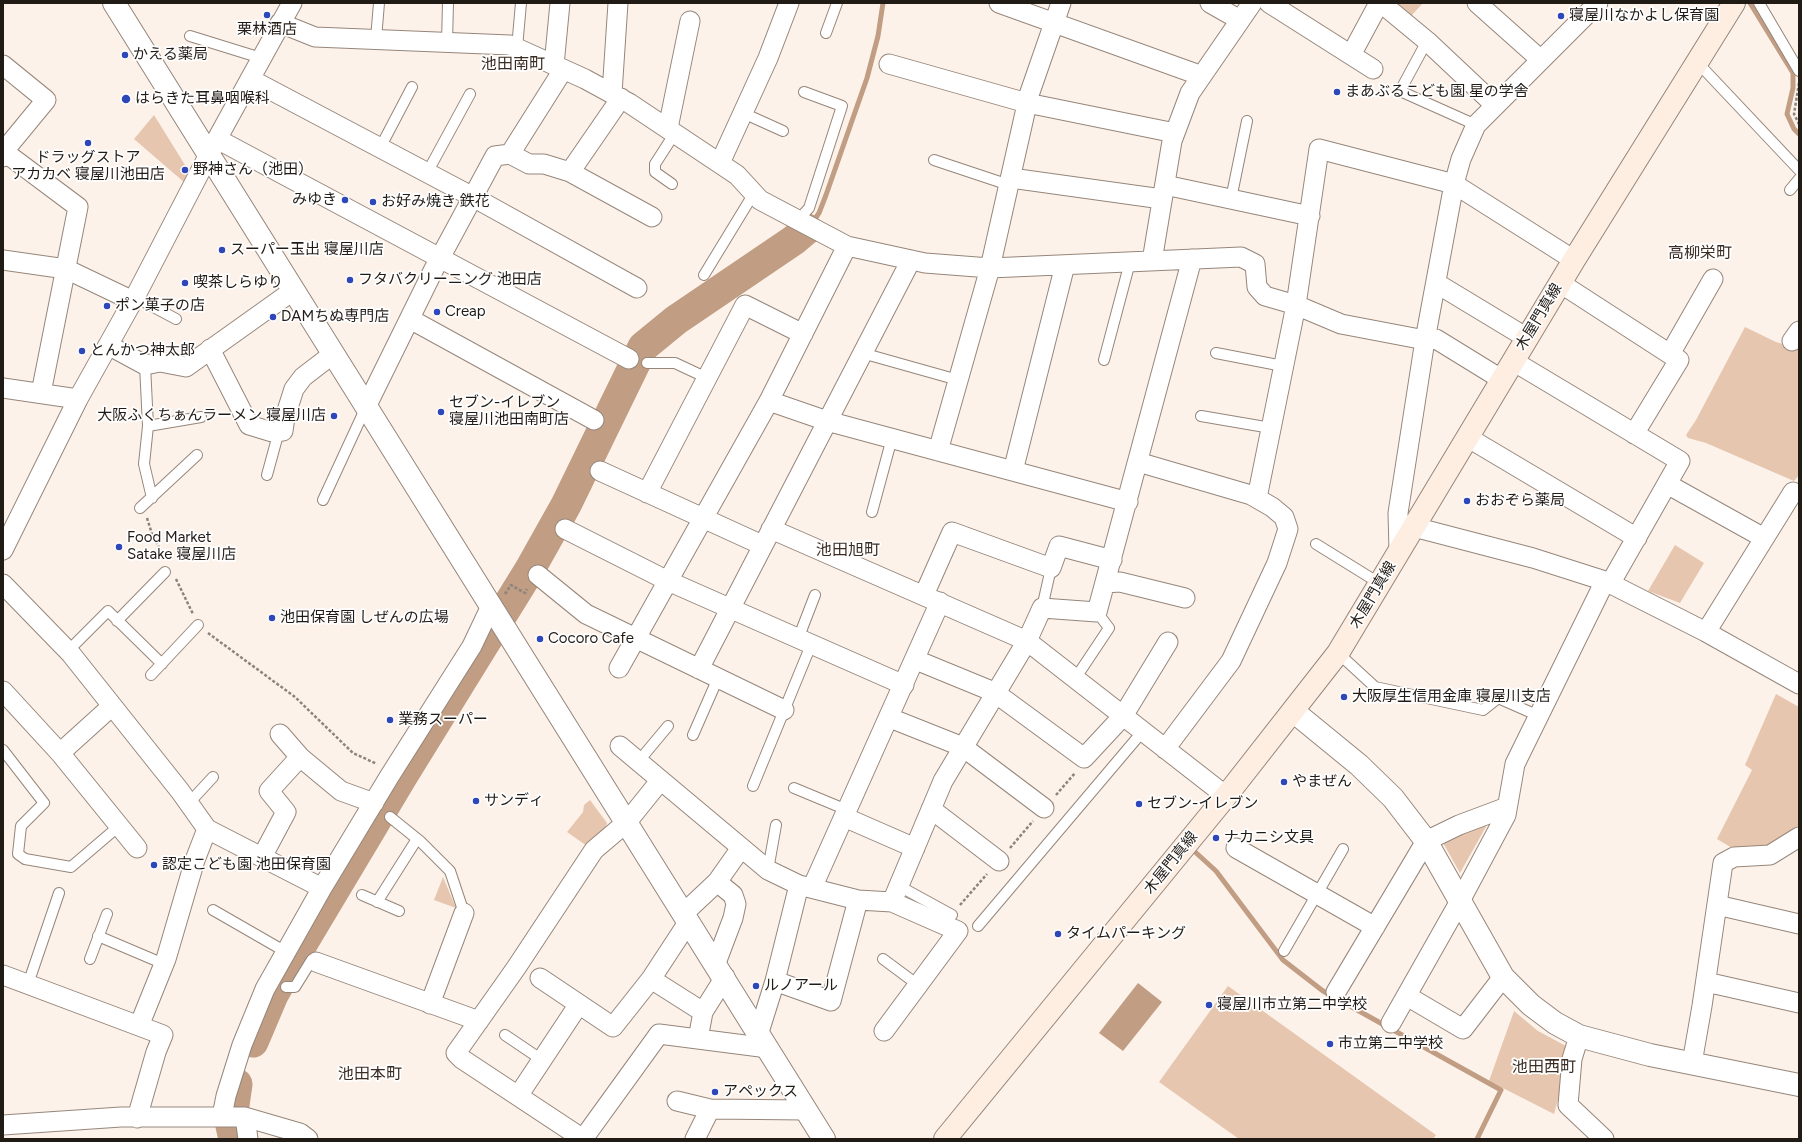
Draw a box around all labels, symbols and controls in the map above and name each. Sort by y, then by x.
place label: 寝屋川なかよし保育園 [1569,7,1719,25]
marker: 栗林酒店 [262,10,272,20]
marker: 寝屋川なかよし保育園 [1556,11,1566,21]
place label: 栗林酒店 [237,21,297,39]
place label: かえる薬局 [133,46,208,64]
marker: かえる薬局 [120,50,130,60]
district label: 池田南町 [481,54,545,74]
place label: まあぶるこども園 星の学舎 [1345,83,1529,101]
marker: まあぶるこども園 星の学舎 [1332,87,1342,97]
place label: はらきた耳鼻咽喉科 [135,90,270,108]
marker: はらきた耳鼻咽喉科 [120,93,132,105]
marker: ドラッグストア アカカベ 寝屋川池田店 [83,138,93,148]
place label: ドラッグストア アカカベ 寝屋川池田店 [11,149,165,184]
place label: 野神さん（池田） [193,161,313,179]
marker: 野神さん（池田） [180,165,190,175]
place label: みゆき [292,191,337,209]
place label: お好み焼き 鉄花 [381,193,490,211]
marker: みゆき [340,195,350,205]
marker: お好み焼き 鉄花 [368,197,378,207]
place label: スーパー玉出 寝屋川店 [230,241,384,259]
district label: 高柳栄町 [1668,243,1732,263]
marker: スーパー玉出 寝屋川店 [217,245,227,255]
place label: フタバクリーニング 池田店 [358,271,542,289]
place label: 喫茶しらゆり [193,274,283,292]
marker: フタバクリーニング 池田店 [345,275,355,285]
marker: 喫茶しらゆり [180,278,190,288]
street label: 木屋門真線 [1512,280,1566,354]
place label: ポン菓子の店 [115,297,205,315]
marker: ポン菓子の店 [102,301,112,311]
place label: Creap [445,303,486,321]
marker: Creap [432,307,442,317]
place label: DAMちぬ専門店 [281,308,389,326]
marker: DAMちぬ専門店 [268,312,278,322]
place label: とんかつ神太郎 [90,342,195,360]
marker: とんかつ神太郎 [77,346,87,356]
place label: セブン-イレブン 寝屋川池田南町店 [449,394,569,429]
place label: 大阪ふくちぁんラーメン 寝屋川店 [97,407,326,425]
marker: セブン-イレブン 寝屋川池田南町店 [436,407,446,417]
marker: 大阪ふくちぁんラーメン 寝屋川店 [329,411,339,421]
place label: おおぞら薬局 [1475,492,1565,510]
marker: おおぞら薬局 [1462,496,1472,506]
place label: Food Market Satake 寝屋川店 [127,529,236,564]
district label: 池田旭町 [816,540,880,560]
marker: Food Market Satake 寝屋川店 [114,542,124,552]
street label: 木屋門真線 [1346,558,1400,632]
place label: 池田保育園 しぜんの広場 [280,609,449,627]
marker: 池田保育園 しぜんの広場 [267,613,277,623]
place label: Cocoro Cafe [548,630,634,648]
marker: Cocoro Cafe [535,634,545,644]
place label: 大阪厚生信用金庫 寝屋川支店 [1352,688,1551,706]
marker: 大阪厚生信用金庫 寝屋川支店 [1339,692,1349,702]
place label: 業務スーパー [398,711,488,729]
marker: 業務スーパー [385,715,395,725]
place label: やまぜん [1292,773,1352,791]
marker: やまぜん [1279,777,1289,787]
place label: サンディ [484,792,544,810]
place label: セブン-イレブン [1147,795,1258,813]
marker: サンディ [471,796,481,806]
marker: セブン-イレブン [1134,799,1144,809]
street label: 木屋門真線 [1140,828,1202,898]
place label: ナカニシ文具 [1224,829,1314,847]
marker: ナカニシ文具 [1211,833,1221,843]
place label: 認定こども園 池田保育園 [162,856,331,874]
marker: 認定こども園 池田保育園 [149,860,159,870]
place label: タイムパーキング [1066,925,1186,943]
marker: タイムパーキング [1053,929,1063,939]
place label: ルノアール [764,977,838,995]
marker: ルノアール [751,981,761,991]
place label: 寝屋川市立第二中学校 [1217,996,1367,1014]
marker: 寝屋川市立第二中学校 [1204,1000,1214,1010]
place label: 市立第二中学校 [1338,1035,1443,1053]
marker: 市立第二中学校 [1325,1039,1335,1049]
district label: 池田西町 [1512,1057,1576,1077]
district label: 池田本町 [338,1064,402,1084]
place label: アペックス [723,1083,798,1101]
marker: アペックス [710,1087,720,1097]

